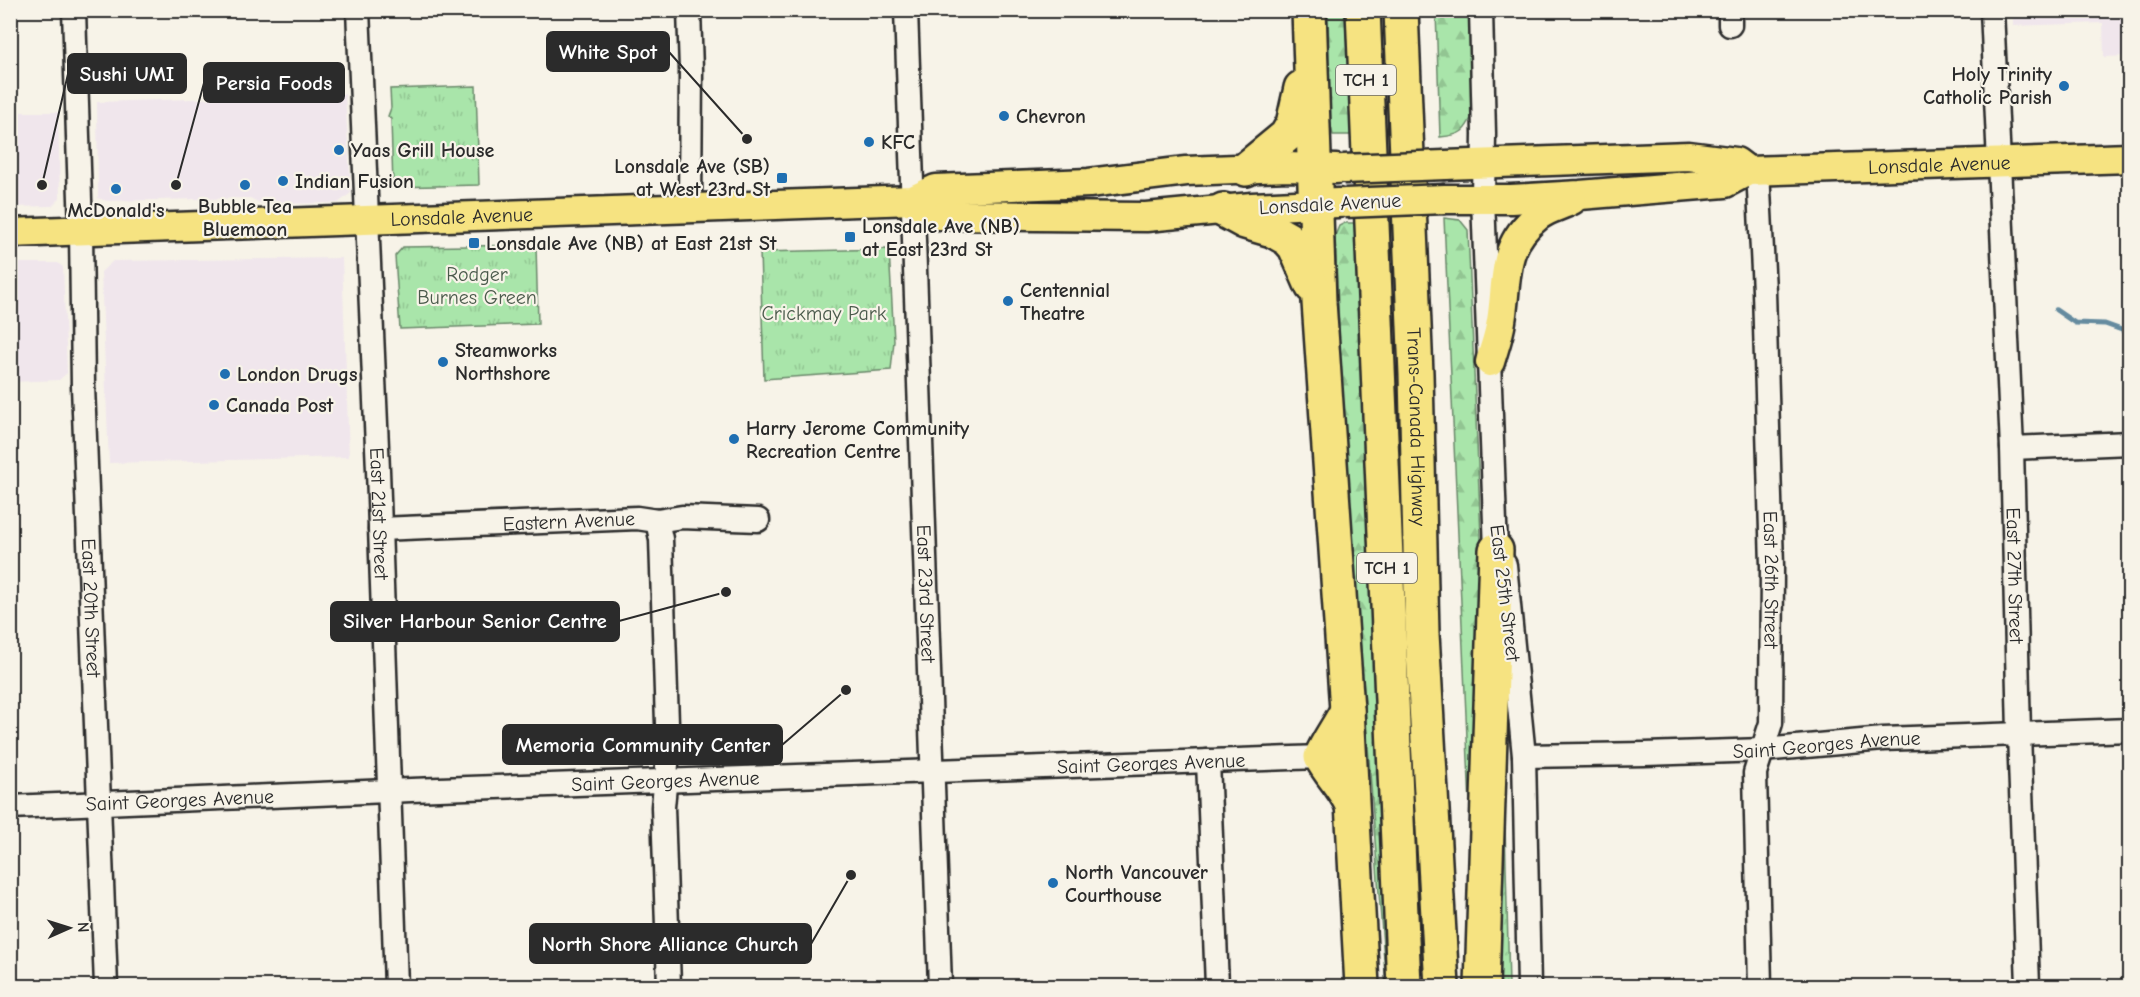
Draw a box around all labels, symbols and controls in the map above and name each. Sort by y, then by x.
callout: White Spot [547,32,669,71]
text: White Spot [559,40,658,64]
callout: Sushi UMI [68,54,186,93]
text: Sushi UMI [80,62,174,86]
callout: Persia Foods [204,63,344,102]
place label: Holy Trinity Catholic Parish [1923,63,2053,109]
road number: TCH 1 [1336,65,1396,95]
text: Persia Foods [216,71,332,95]
marker: Holy Trinity Catholic Parish [2057,79,2071,93]
place label: Chevron [1016,105,1086,128]
marker: Chevron [997,109,1011,123]
place label: KFC [881,131,915,154]
marker: KFC [862,135,876,149]
place label: Yaas Grill House [351,139,494,162]
marker: Yaas Grill House [332,143,346,157]
street label: Lonsdale Avenue [1868,151,2011,178]
place label: Lonsdale Ave (SB) at West 23rd St [614,155,770,201]
place label: Indian Fusion [295,170,414,193]
marker: Lonsdale Ave (SB) at West 23rd St [775,171,789,185]
marker: Indian Fusion [276,174,290,188]
marker: Bubble Tea Bluemoon [238,178,252,192]
marker: McDonald's [109,182,123,196]
street label: Lonsdale Avenue [1258,189,1402,219]
place label: Bubble Tea Bluemoon [198,195,292,241]
place label: McDonald's [67,199,165,222]
street label: Lonsdale Avenue [390,202,533,231]
place label: Lonsdale Ave (NB) at East 23rd St [862,215,1020,261]
marker: Lonsdale Ave (NB) at East 23rd St [843,230,857,244]
place label: Lonsdale Ave (NB) at East 21st St [486,232,777,255]
marker: Lonsdale Ave (NB) at East 21st St [467,236,481,250]
park label: Rodger Burnes Green [417,263,537,309]
place label: Centennial Theatre [1020,279,1110,325]
marker: Centennial Theatre [1001,294,1015,308]
park label: Crickmay Park [762,302,887,325]
street label: Trans-Canada Highway [1403,327,1431,526]
place label: Steamworks Northshore [455,339,557,385]
marker: Steamworks Northshore [436,355,450,369]
place label: London Drugs [237,363,358,386]
marker: London Drugs [218,367,232,381]
place label: Canada Post [226,394,334,417]
marker: Canada Post [207,398,221,412]
place label: Harry Jerome Community Recreation Centre [746,417,970,463]
marker: Harry Jerome Community Recreation Centre [727,432,741,446]
street label: East 21st Street [366,447,393,581]
street label: Eastern Avenue [502,507,636,535]
street label: East 27th Street [2002,507,2028,645]
street label: East 26th Street [1759,511,1784,650]
street label: East 25th Street [1485,523,1525,664]
street label: East 23rd Street [912,524,940,665]
street label: East 20th Street [77,538,106,679]
road number: TCH 1 [1357,553,1417,583]
callout: Silver Harbour Senior Centre [331,602,619,641]
text: Silver Harbour Senior Centre [343,609,607,633]
callout: Memoria Community Center [503,725,782,764]
street label: Saint Georges Avenue [1732,726,1921,763]
text: Memoria Community Center [516,733,771,757]
street label: Saint Georges Avenue [1057,748,1246,778]
street label: Saint Georges Avenue [571,766,760,796]
street label: Saint Georges Avenue [85,784,274,815]
place label: North Vancouver Courthouse [1065,861,1208,907]
marker: North Vancouver Courthouse [1046,876,1060,890]
north arrow [39,898,99,958]
text: N [74,922,92,933]
callout: North Shore Alliance Church [530,924,811,963]
text: North Shore Alliance Church [541,932,799,956]

